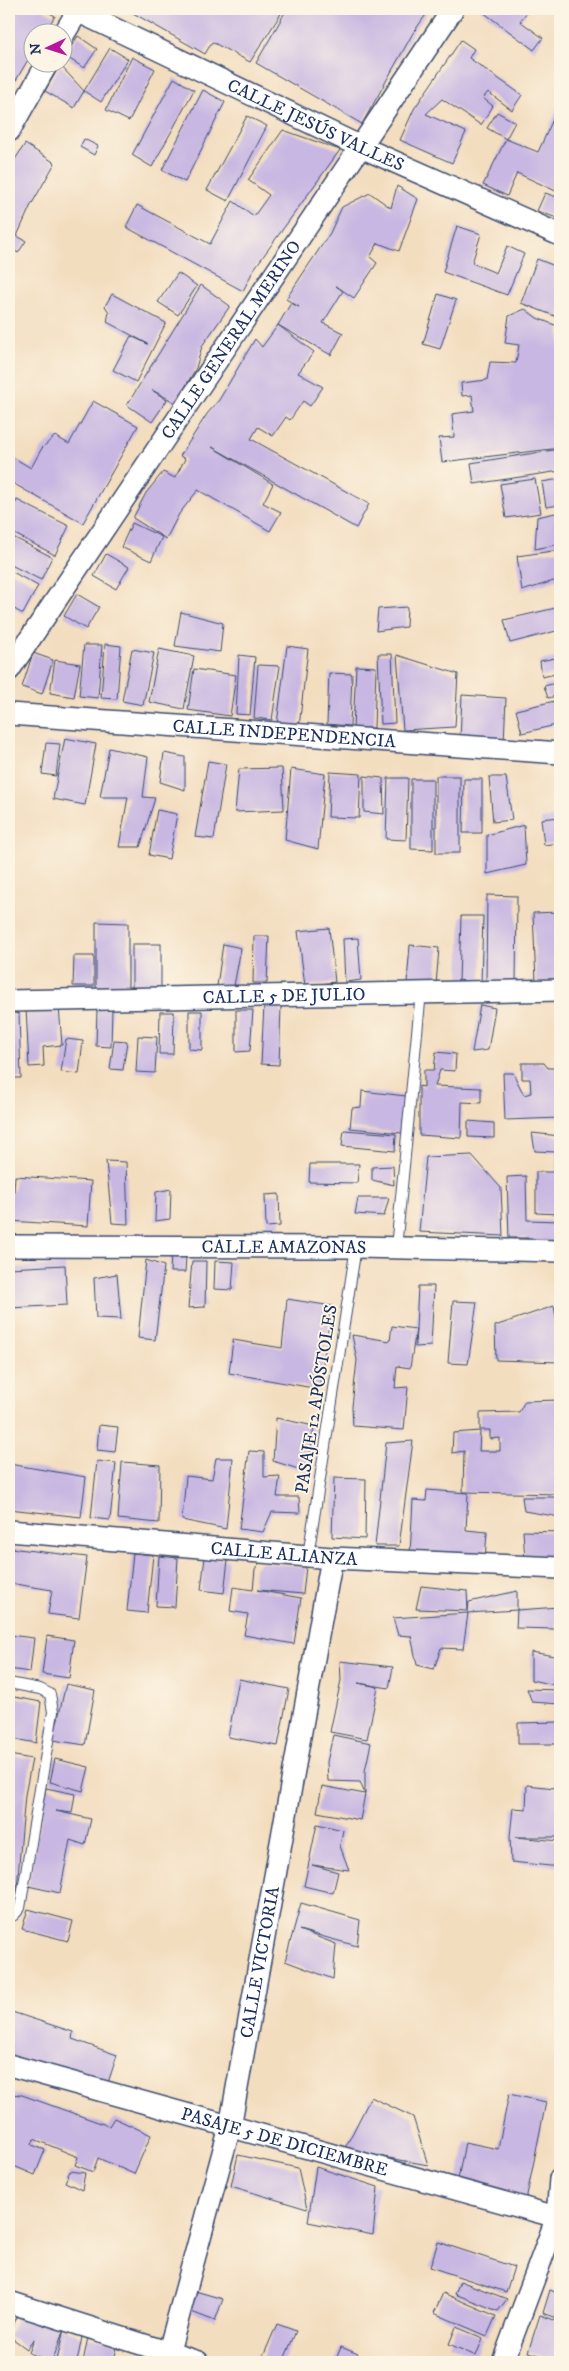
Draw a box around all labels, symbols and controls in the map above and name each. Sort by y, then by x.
north arrow [22,22,72,72]
text: N [27,42,45,55]
street label: CALLE JESÚS VALLES [223,75,407,177]
street label: CALLE GENERAL MERINO [157,236,306,444]
street label: CALLE INDEPENDENCIA [172,716,397,753]
street label: CALLE 5 DE JULIO [202,984,366,1009]
street label: CALLE AMAZONAS [202,1237,367,1259]
street label: PASAJE 12 APÓSTOLES [291,1303,343,1495]
street label: CALLE ALIANZA [210,1538,358,1571]
street label: CALLE VICTORIA [236,1884,285,2040]
street label: PASAJE 5 DE DICIEMBRE [178,2103,390,2182]

